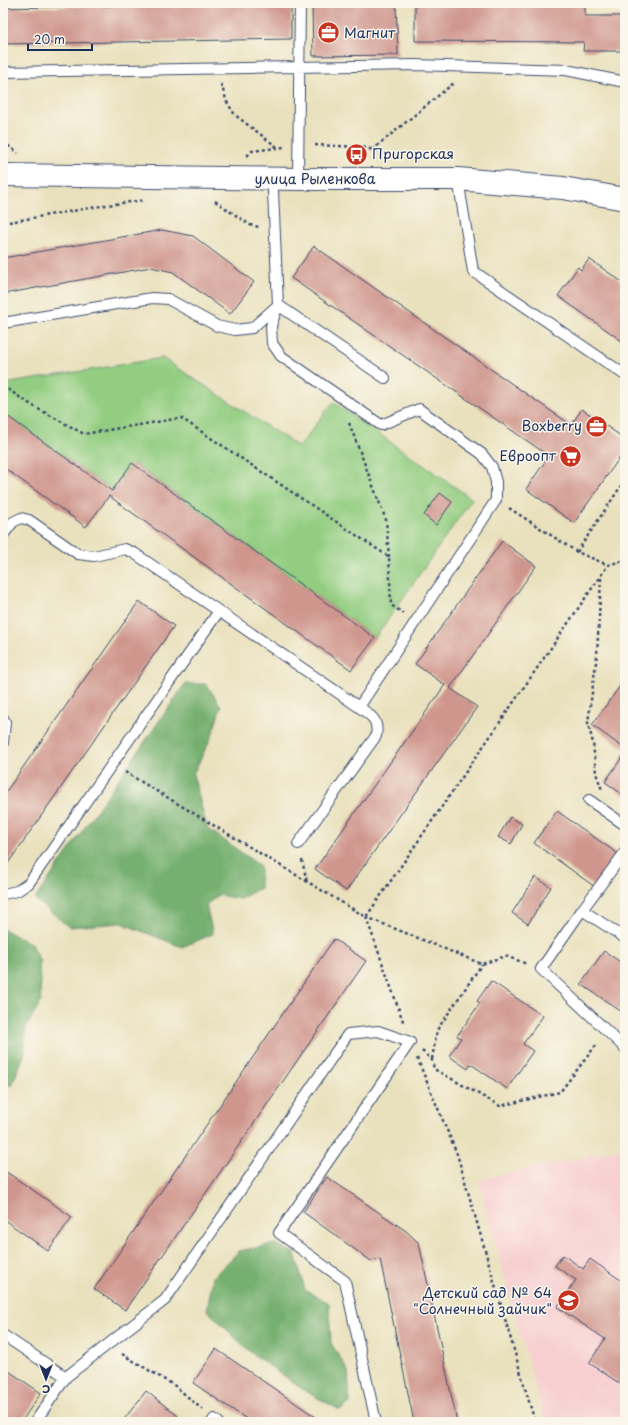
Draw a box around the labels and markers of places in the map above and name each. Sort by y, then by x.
office icon: Магнит [315,20,341,46]
place label: Магнит [344,22,396,43]
bus stop icon: Пригорская [344,141,370,167]
place label: Пригорская [372,143,454,164]
office icon: Boxberry [584,413,610,439]
place label: Boxberry [522,415,582,436]
supermarket icon: Евроопт [558,443,584,469]
place label: Евроопт [499,445,557,466]
place label: Детский сад № 64 "Солнечный зайчик" [413,1282,552,1319]
school or university icon: Детский сад № 64 "Солнечный зайчик" [555,1288,581,1314]

